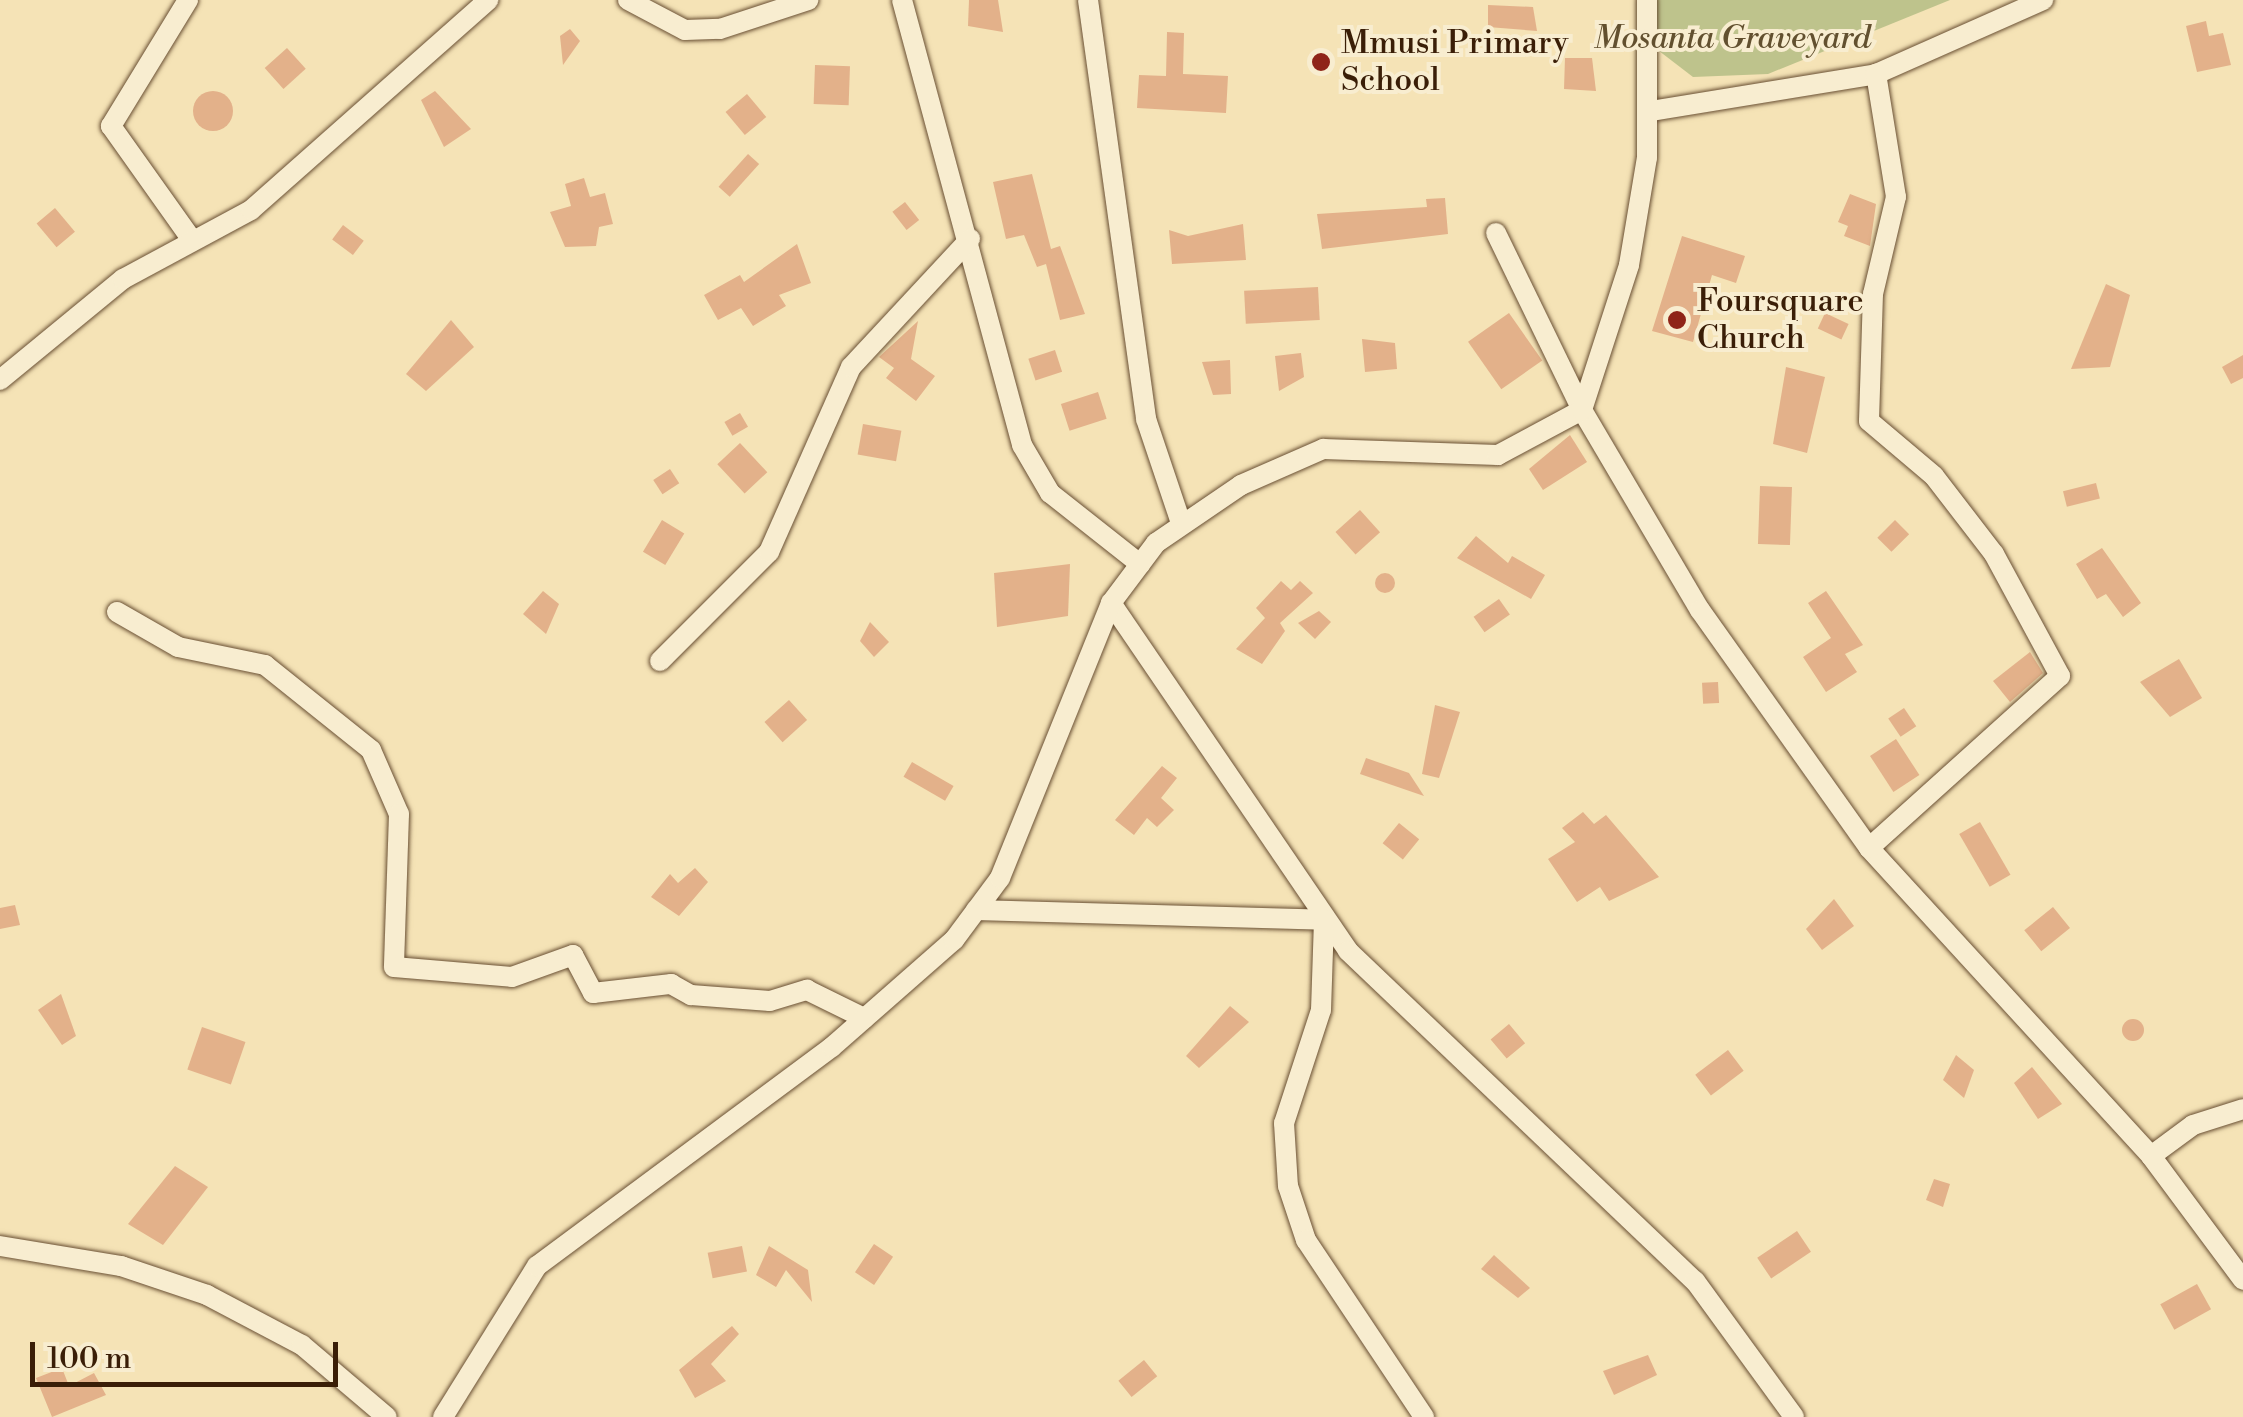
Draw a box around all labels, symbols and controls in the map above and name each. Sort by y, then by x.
park label: Mosanta Graveyard [1593,19,1871,57]
place label: Mmusi Primary School [1341,25,1568,100]
marker: Mmusi Primary School [1310,51,1332,73]
place label: Foursquare Church [1697,283,1864,358]
marker: Foursquare Church [1666,309,1688,331]
scale bar [35,1322,342,1384]
text: 100 m [47,1340,131,1378]

